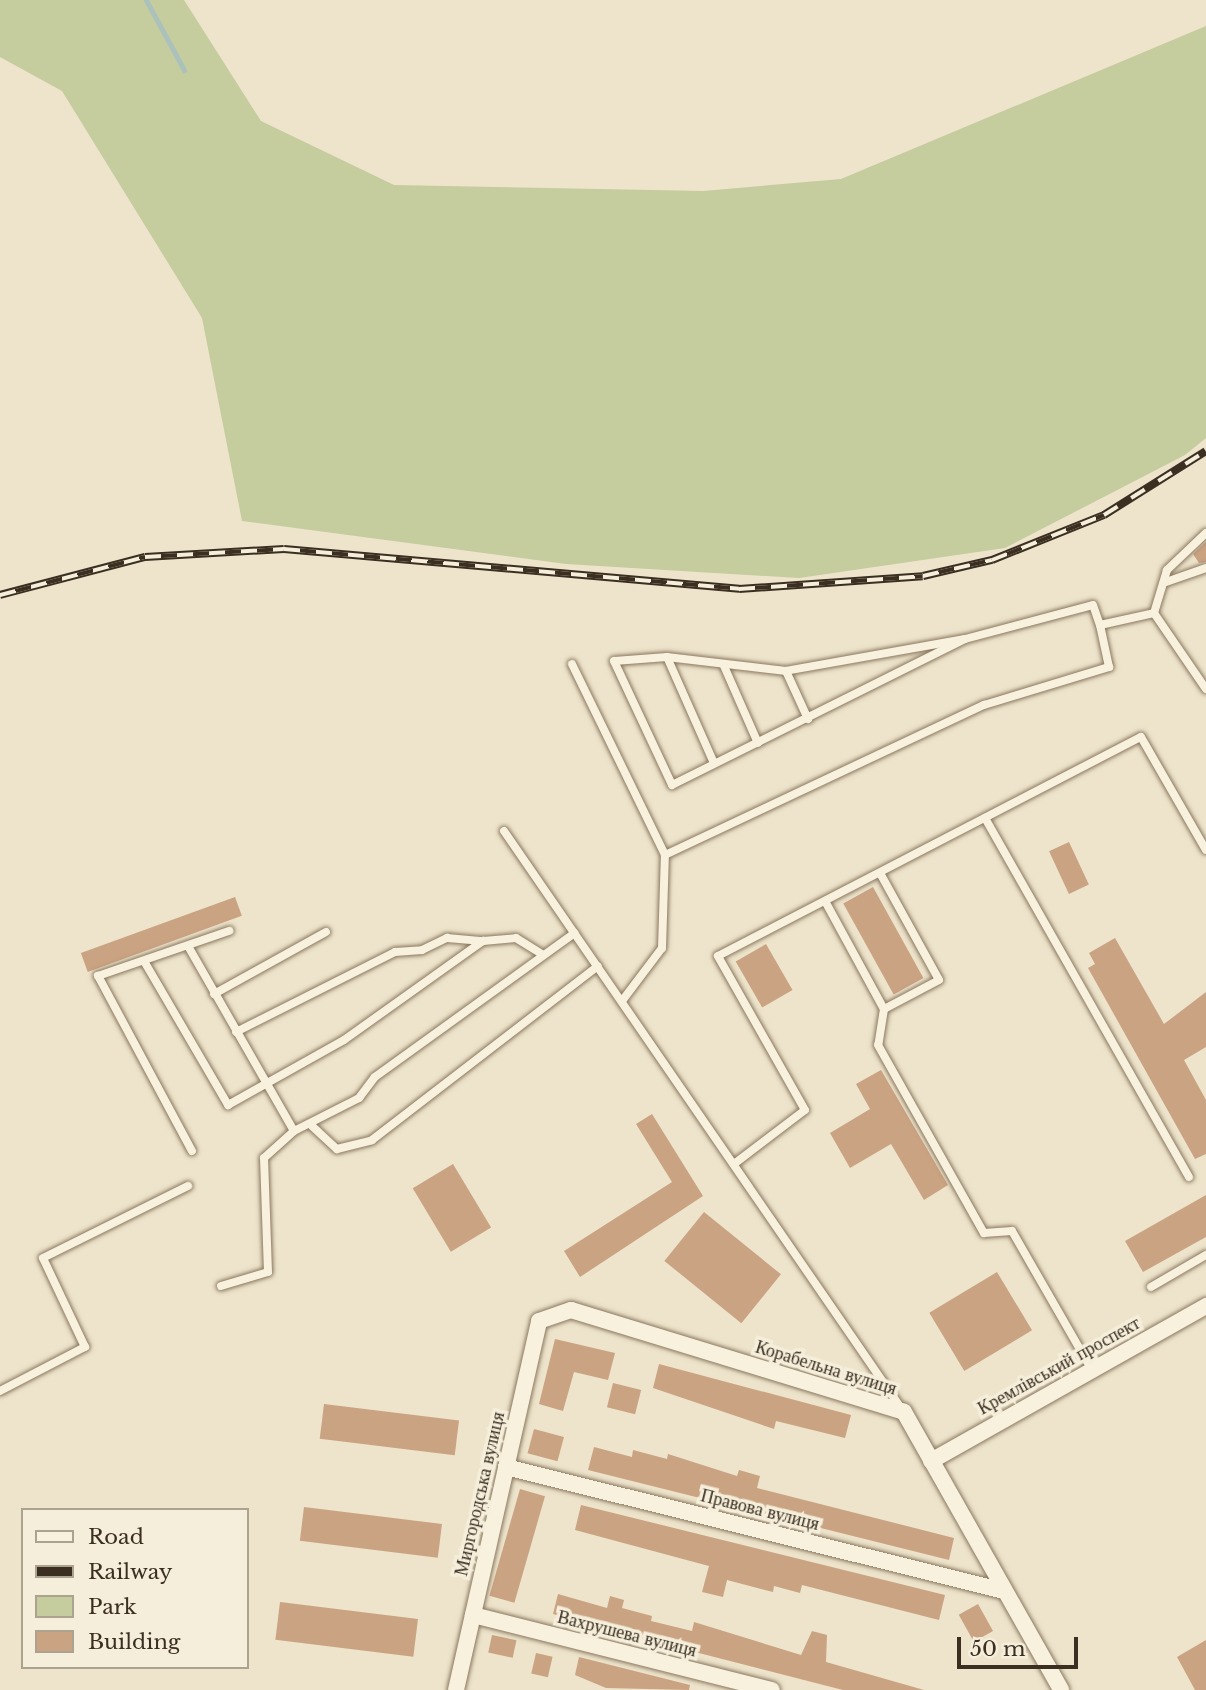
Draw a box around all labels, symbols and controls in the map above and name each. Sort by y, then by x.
street label: Кремлівський проспект [974,1312,1144,1420]
street label: Корабельна вулиця [753,1336,899,1400]
street label: Миргородська вулиця [451,1410,509,1578]
street label: Правова вулиця [698,1485,822,1535]
legend [21,1508,248,1669]
text: Road [88,1524,144,1550]
text: Railway [88,1559,172,1585]
text: Park [88,1594,137,1620]
street label: Вахрушева вулиця [555,1606,699,1662]
scale bar [961,1624,1082,1668]
text: Building [88,1629,180,1655]
text: 50 m [970,1636,1025,1662]

